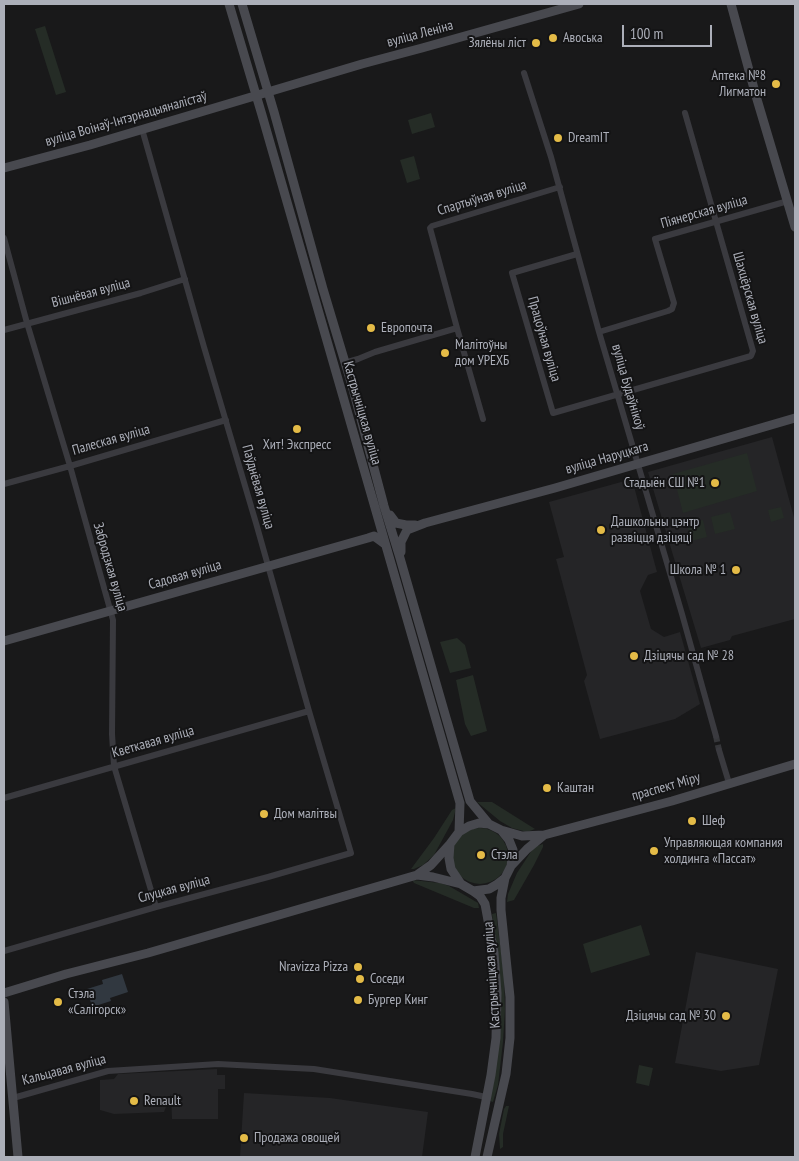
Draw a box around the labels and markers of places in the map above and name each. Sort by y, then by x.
place label: Авоська [563,30,603,46]
marker: Авоська [547,32,559,44]
place label: Зялёны ліст [468,35,526,51]
marker: Зялёны ліст [530,37,542,49]
place label: Аптека №8 Лигматон [711,68,766,100]
marker: Аптека №8 Лигматон [770,78,782,90]
place label: DreamIT [568,130,609,146]
marker: DreamIT [552,132,564,144]
place label: Европочта [381,320,432,336]
marker: Европочта [365,322,377,334]
place label: Малітоўны дом УРЕХБ [455,337,509,370]
marker: Малітоўны дом УРЕХБ [439,347,451,359]
marker: Хит! Экспресс [291,423,303,435]
place label: Хит! Экспресс [263,437,331,453]
place label: Стадыён СШ №1 [624,475,705,491]
marker: Стадыён СШ №1 [709,477,721,489]
place label: Дашкольны цэнтр развіцця дзіцяці [611,514,699,546]
marker: Дашкольны цэнтр развіцця дзіцяці [595,524,607,536]
place label: Школа № 1 [670,562,726,578]
marker: Школа № 1 [730,564,742,576]
place label: Дзіцячы сад № 28 [644,648,734,664]
marker: Дзіцячы сад № 28 [628,650,640,662]
place label: Каштан [557,780,594,796]
marker: Каштан [541,782,553,794]
place label: Дом малітвы [274,806,337,822]
marker: Дом малітвы [258,808,270,820]
place label: Шеф [702,813,725,829]
marker: Шеф [686,815,698,827]
place label: Управляющая компания холдинга «Пассат» [664,835,783,868]
marker: Управляющая компания холдинга «Пассат» [648,845,660,857]
place label: Стэла [491,847,518,863]
marker: Стэла [475,849,487,861]
place label: Nravizza Pizza [279,959,348,975]
marker: Nravizza Pizza [352,961,364,973]
place label: Соседи [370,971,405,987]
marker: Соседи [354,973,366,985]
place label: Стэла «Салігорск» [68,986,126,1019]
place label: Бургер Кинг [368,992,428,1008]
marker: Бургер Кинг [352,994,364,1006]
marker: Стэла «Салігорск» [52,996,64,1008]
place label: Дзіцячы сад № 30 [626,1008,716,1024]
marker: Дзіцячы сад № 30 [720,1010,732,1022]
place label: Renault [144,1093,181,1109]
marker: Renault [128,1095,140,1107]
place label: Продажа овощей [254,1130,340,1146]
marker: Продажа овощей [238,1132,250,1144]

